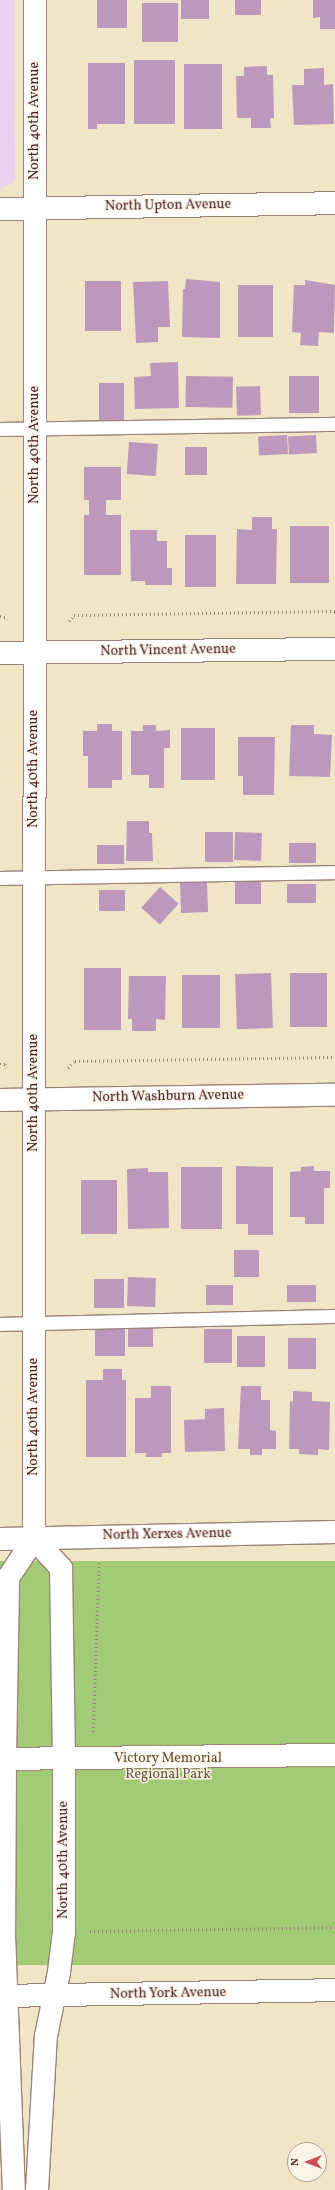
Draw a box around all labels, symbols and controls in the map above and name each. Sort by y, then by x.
street label: North 40th Avenue [27,62,43,180]
street label: North Upton Avenue [105,196,231,216]
street label: North 40th Avenue [27,386,43,504]
street label: North Vincent Avenue [100,641,236,661]
street label: North 40th Avenue [26,710,42,828]
street label: North 40th Avenue [26,1034,42,1152]
street label: North Washburn Avenue [92,1087,244,1107]
street label: North 40th Avenue [26,1358,42,1476]
street label: North Xerxes Avenue [102,1525,232,1545]
park label: Victory Memorial Regional Park [114,1751,222,1784]
street label: North 40th Avenue [56,1801,72,1919]
street label: North York Avenue [109,1985,227,2003]
north arrow [287,2142,327,2182]
text: N [288,2158,303,2166]

